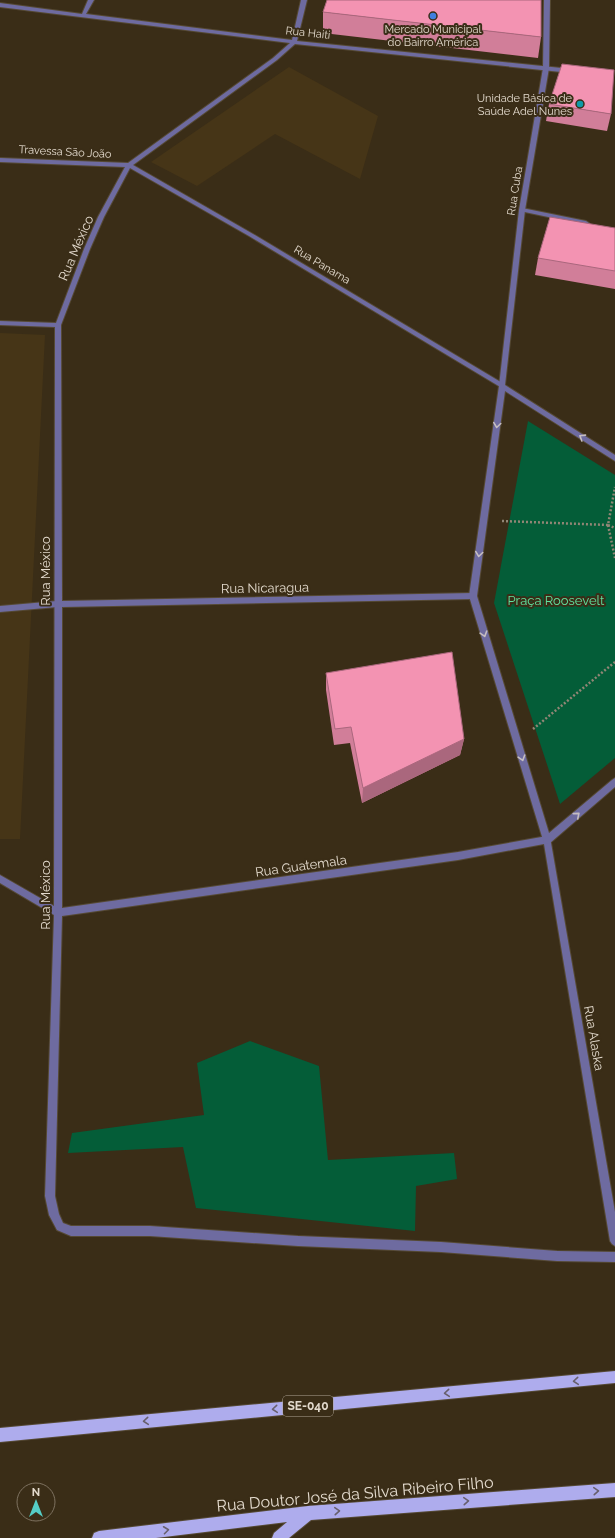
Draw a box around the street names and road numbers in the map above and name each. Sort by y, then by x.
street label: Rua Haiti [285,24,331,42]
street label: Travessa São João [18,143,112,161]
street label: Rua Cuba [505,166,525,216]
street label: Rua México [56,213,97,283]
street label: Rua Panama [291,243,353,287]
street label: Rua México [38,536,53,606]
street label: Rua Nicaragua [221,580,309,596]
street label: Rua Guatemala [254,852,348,880]
street label: Rua México [38,860,53,930]
street label: Rua Alaska [581,1004,607,1072]
road number: SE-040 [283,1396,333,1416]
street label: Rua Doutor José da Silva Ribeiro Filho [216,1472,494,1516]

